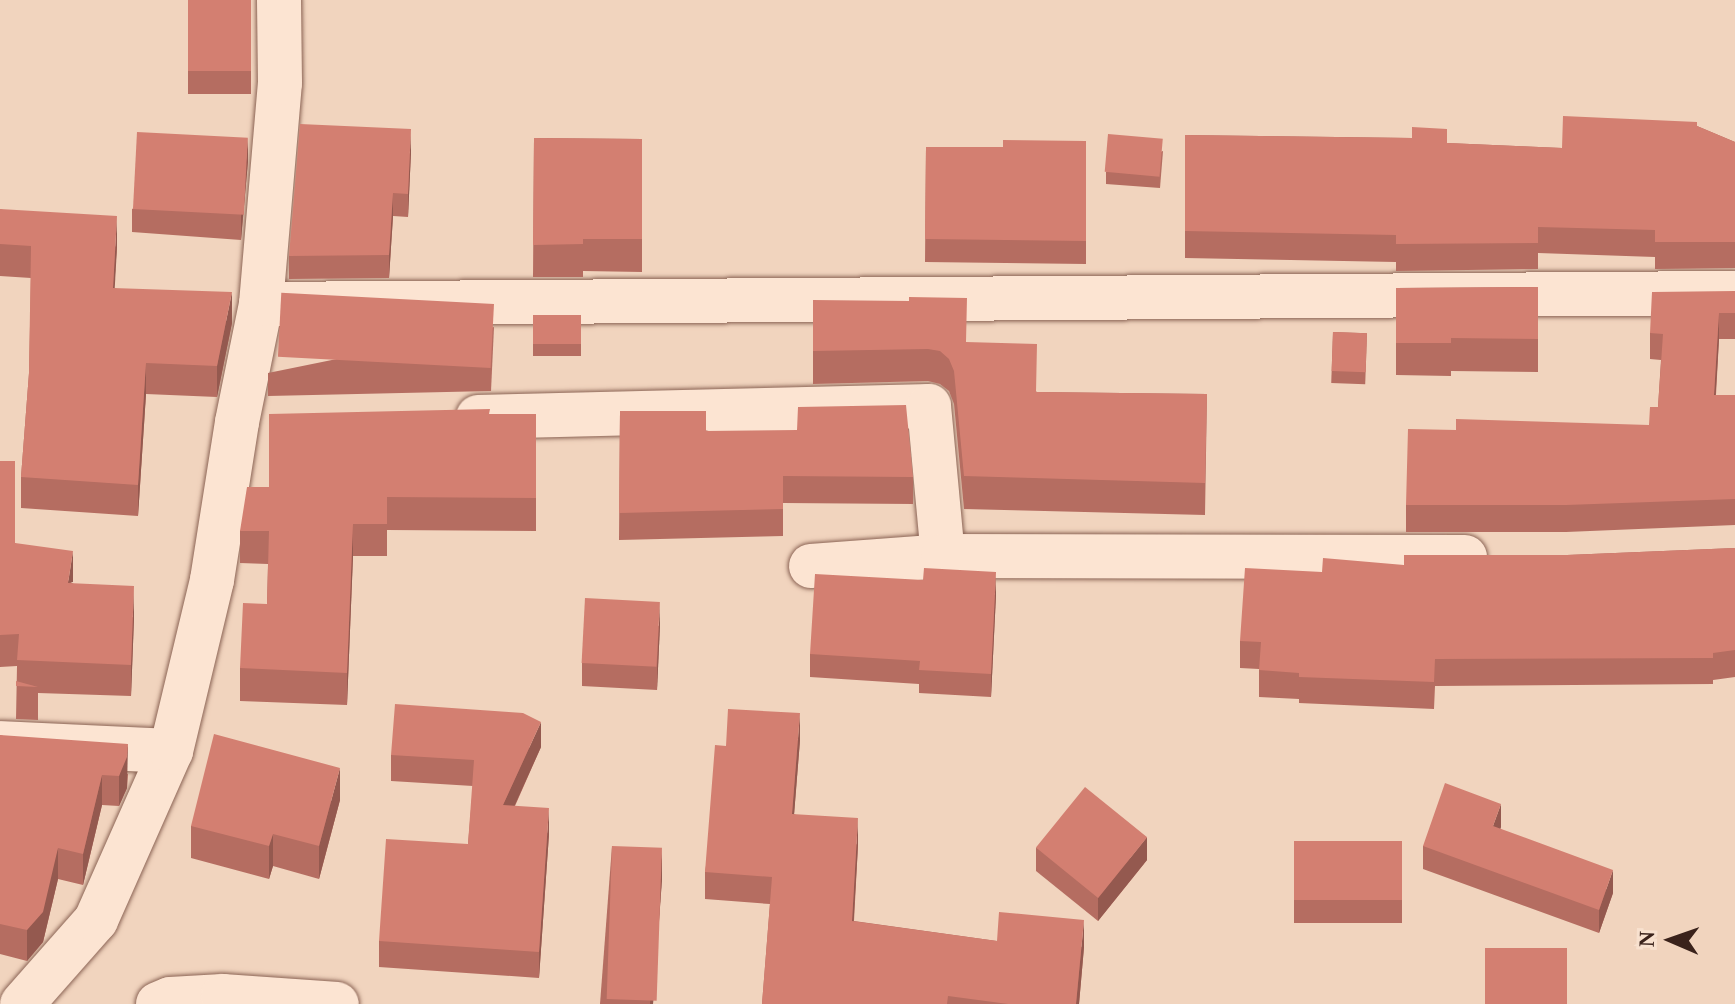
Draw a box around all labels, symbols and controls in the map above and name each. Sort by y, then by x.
north arrow [1631,900,1711,980]
text: N [1634,931,1659,948]

